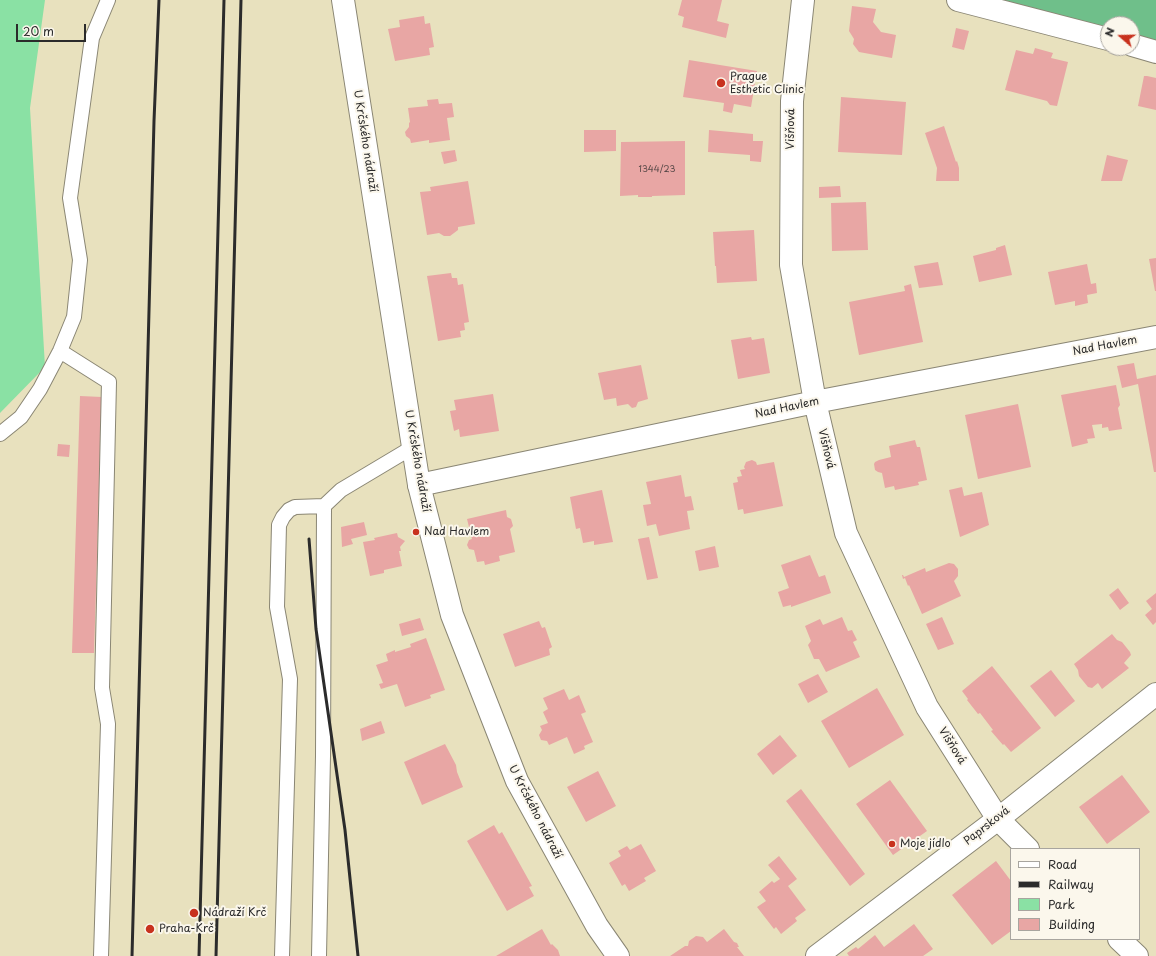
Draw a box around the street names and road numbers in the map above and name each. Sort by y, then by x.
street label: U Krčského nádraží [350,89,380,193]
street label: Višňová [784,108,798,150]
street label: Nad Havlem [1072,333,1138,359]
street label: Nad Havlem [754,395,820,421]
street label: U Krčského nádraží [402,409,432,513]
street label: Višňová [815,428,837,470]
street label: Višňová [936,725,968,767]
street label: U Krčského nádraží [506,763,564,861]
street label: Paprsková [961,804,1013,848]

